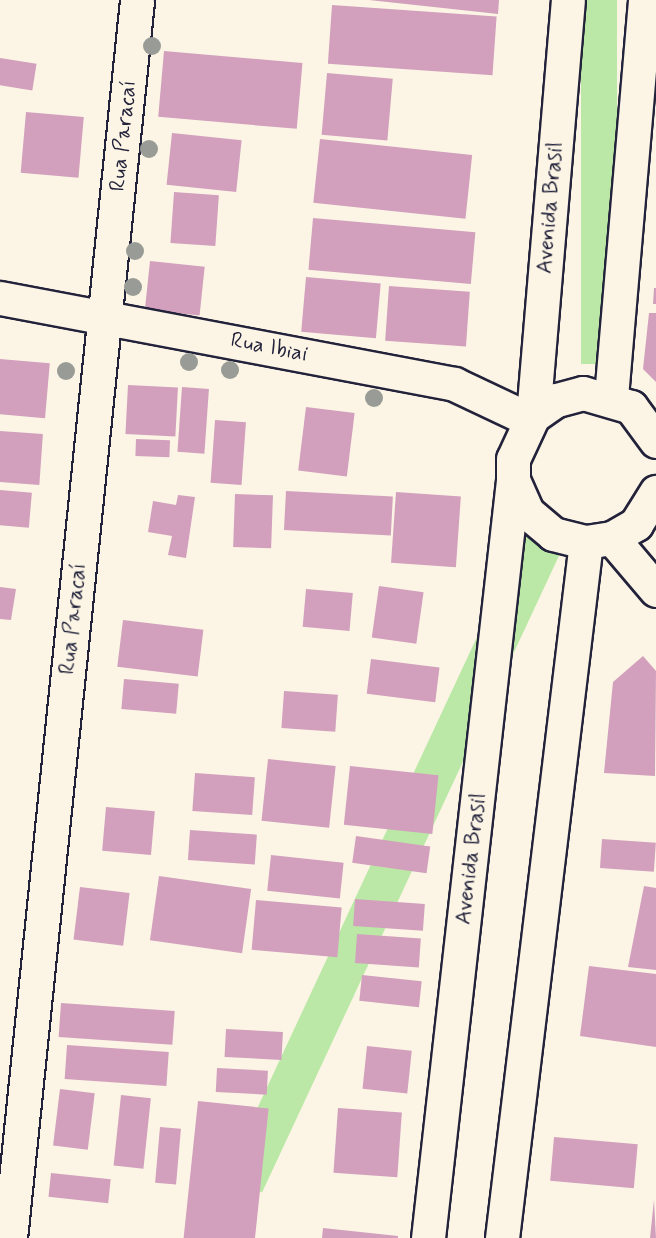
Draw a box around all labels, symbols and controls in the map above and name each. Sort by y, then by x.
street label: Rua Paracaí [105,80,143,192]
street label: Avenida Brasil [532,140,570,276]
street label: Rua Ibiai [225,327,313,369]
street label: Rua Paracaí [55,563,93,675]
street label: Avenida Brasil [451,791,493,927]

